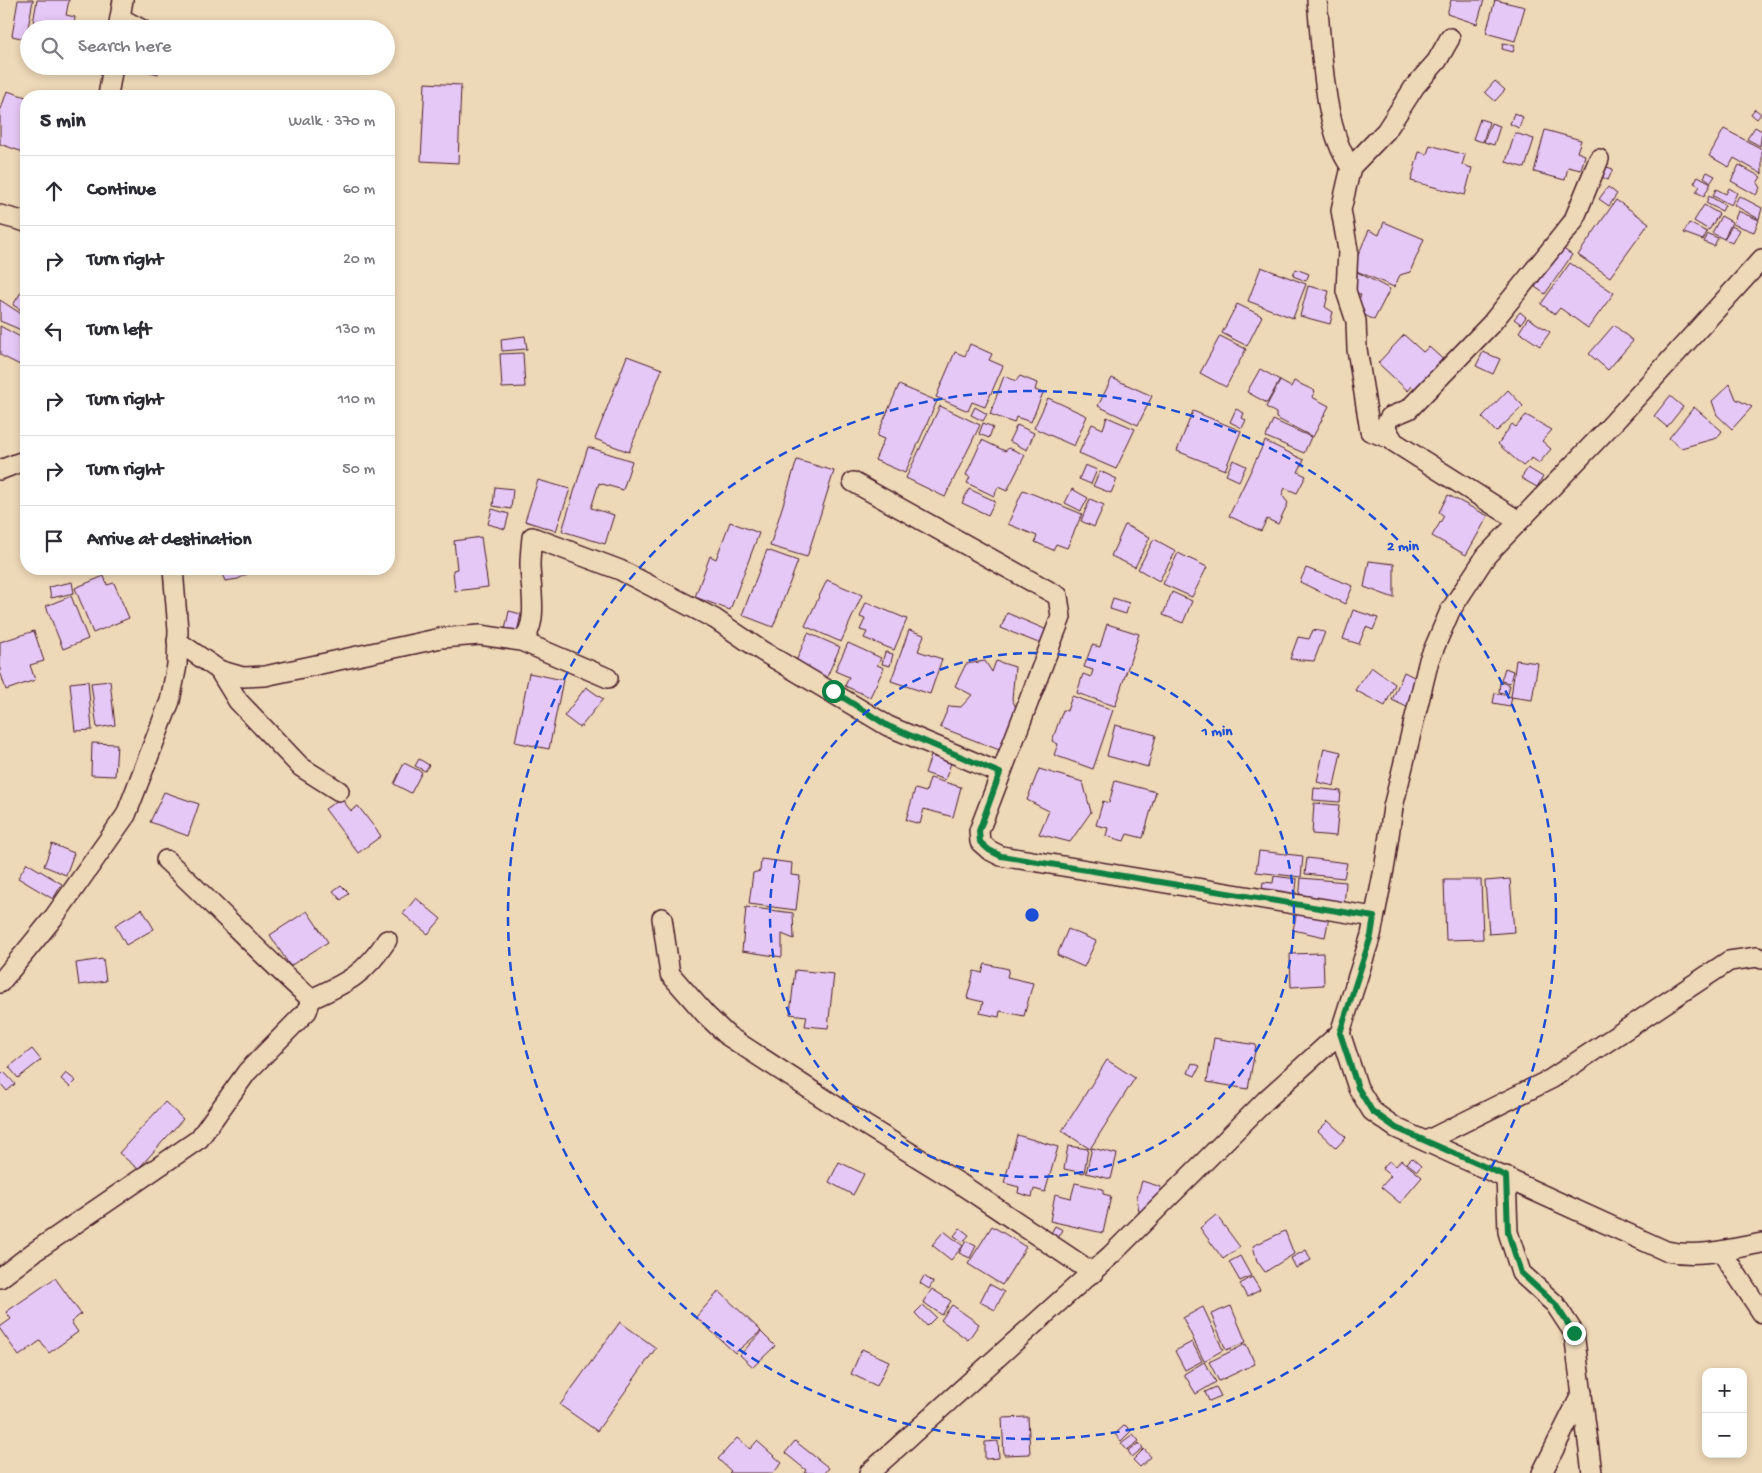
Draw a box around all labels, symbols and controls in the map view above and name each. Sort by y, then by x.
search box [20,20,395,75]
icon: search [38,34,66,62]
text: Search here [78,36,172,59]
text: 5 min [40,110,85,135]
text: Walk · 370 m [288,113,375,132]
icon: ahead [40,177,68,205]
text: Continue [87,179,156,202]
text: 60 m [343,181,375,200]
icon: right [40,247,68,275]
text: Turn right [87,249,163,272]
text: 20 m [343,251,375,270]
icon: left [40,317,68,345]
text: Turn left [87,319,151,342]
text: 130 m [336,321,375,340]
icon: right [40,387,68,415]
text: Turn right [87,389,163,412]
text: 110 m [338,391,375,410]
icon: right [40,457,68,485]
text: Turn right [87,459,163,482]
text: 50 m [342,461,375,480]
icon: arrive [40,527,68,555]
text: Arrive at destination [87,529,251,552]
text: 2 min [1387,538,1420,556]
route start [822,680,845,703]
text: 1 min [1201,723,1233,741]
centre of rings [1023,906,1041,924]
route end [1563,1322,1586,1345]
map controls [1702,1368,1747,1458]
button: + [1702,1368,1747,1413]
button: − [1702,1413,1747,1458]

